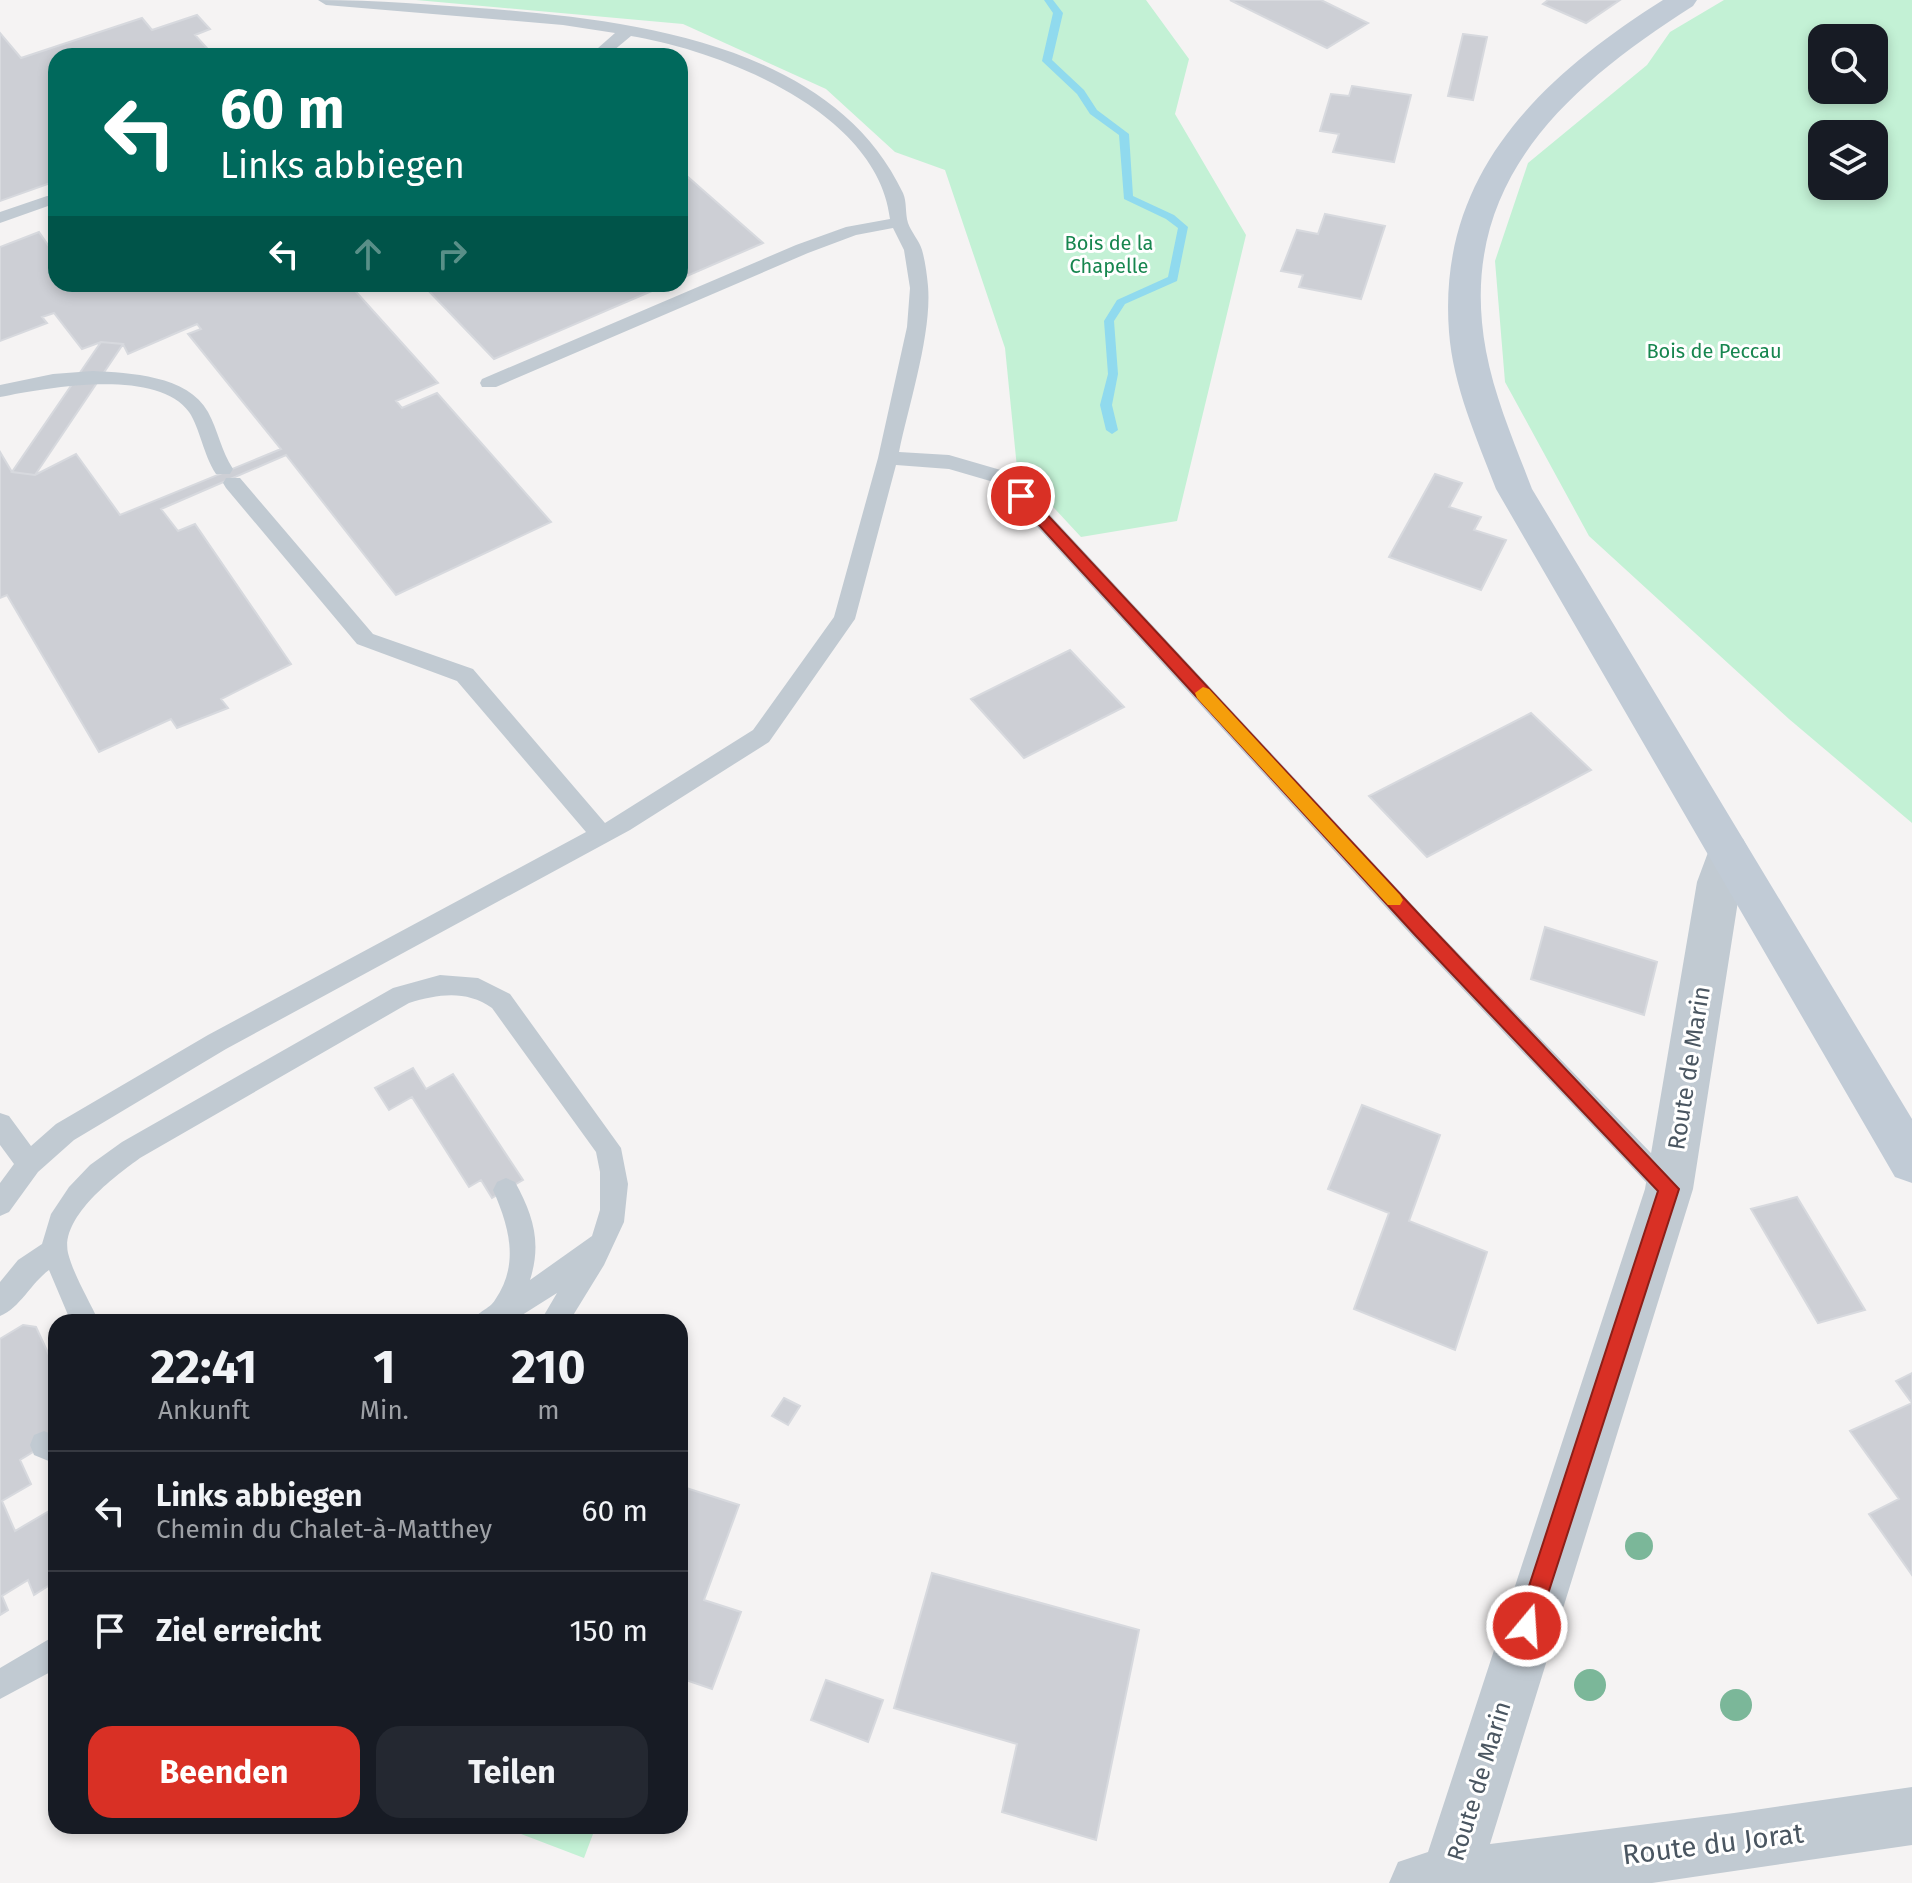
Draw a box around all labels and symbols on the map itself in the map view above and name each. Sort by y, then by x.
park label: Bois de la Chapelle [1065,231,1153,278]
park label: Bois de Peccau [1646,339,1782,363]
pin [987,462,1055,530]
street label: Route de Marin [1662,984,1716,1152]
position arrow [1485,1584,1569,1668]
street label: Route de Marin [1441,1698,1517,1864]
street label: Route du Jorat [1621,1816,1806,1871]

